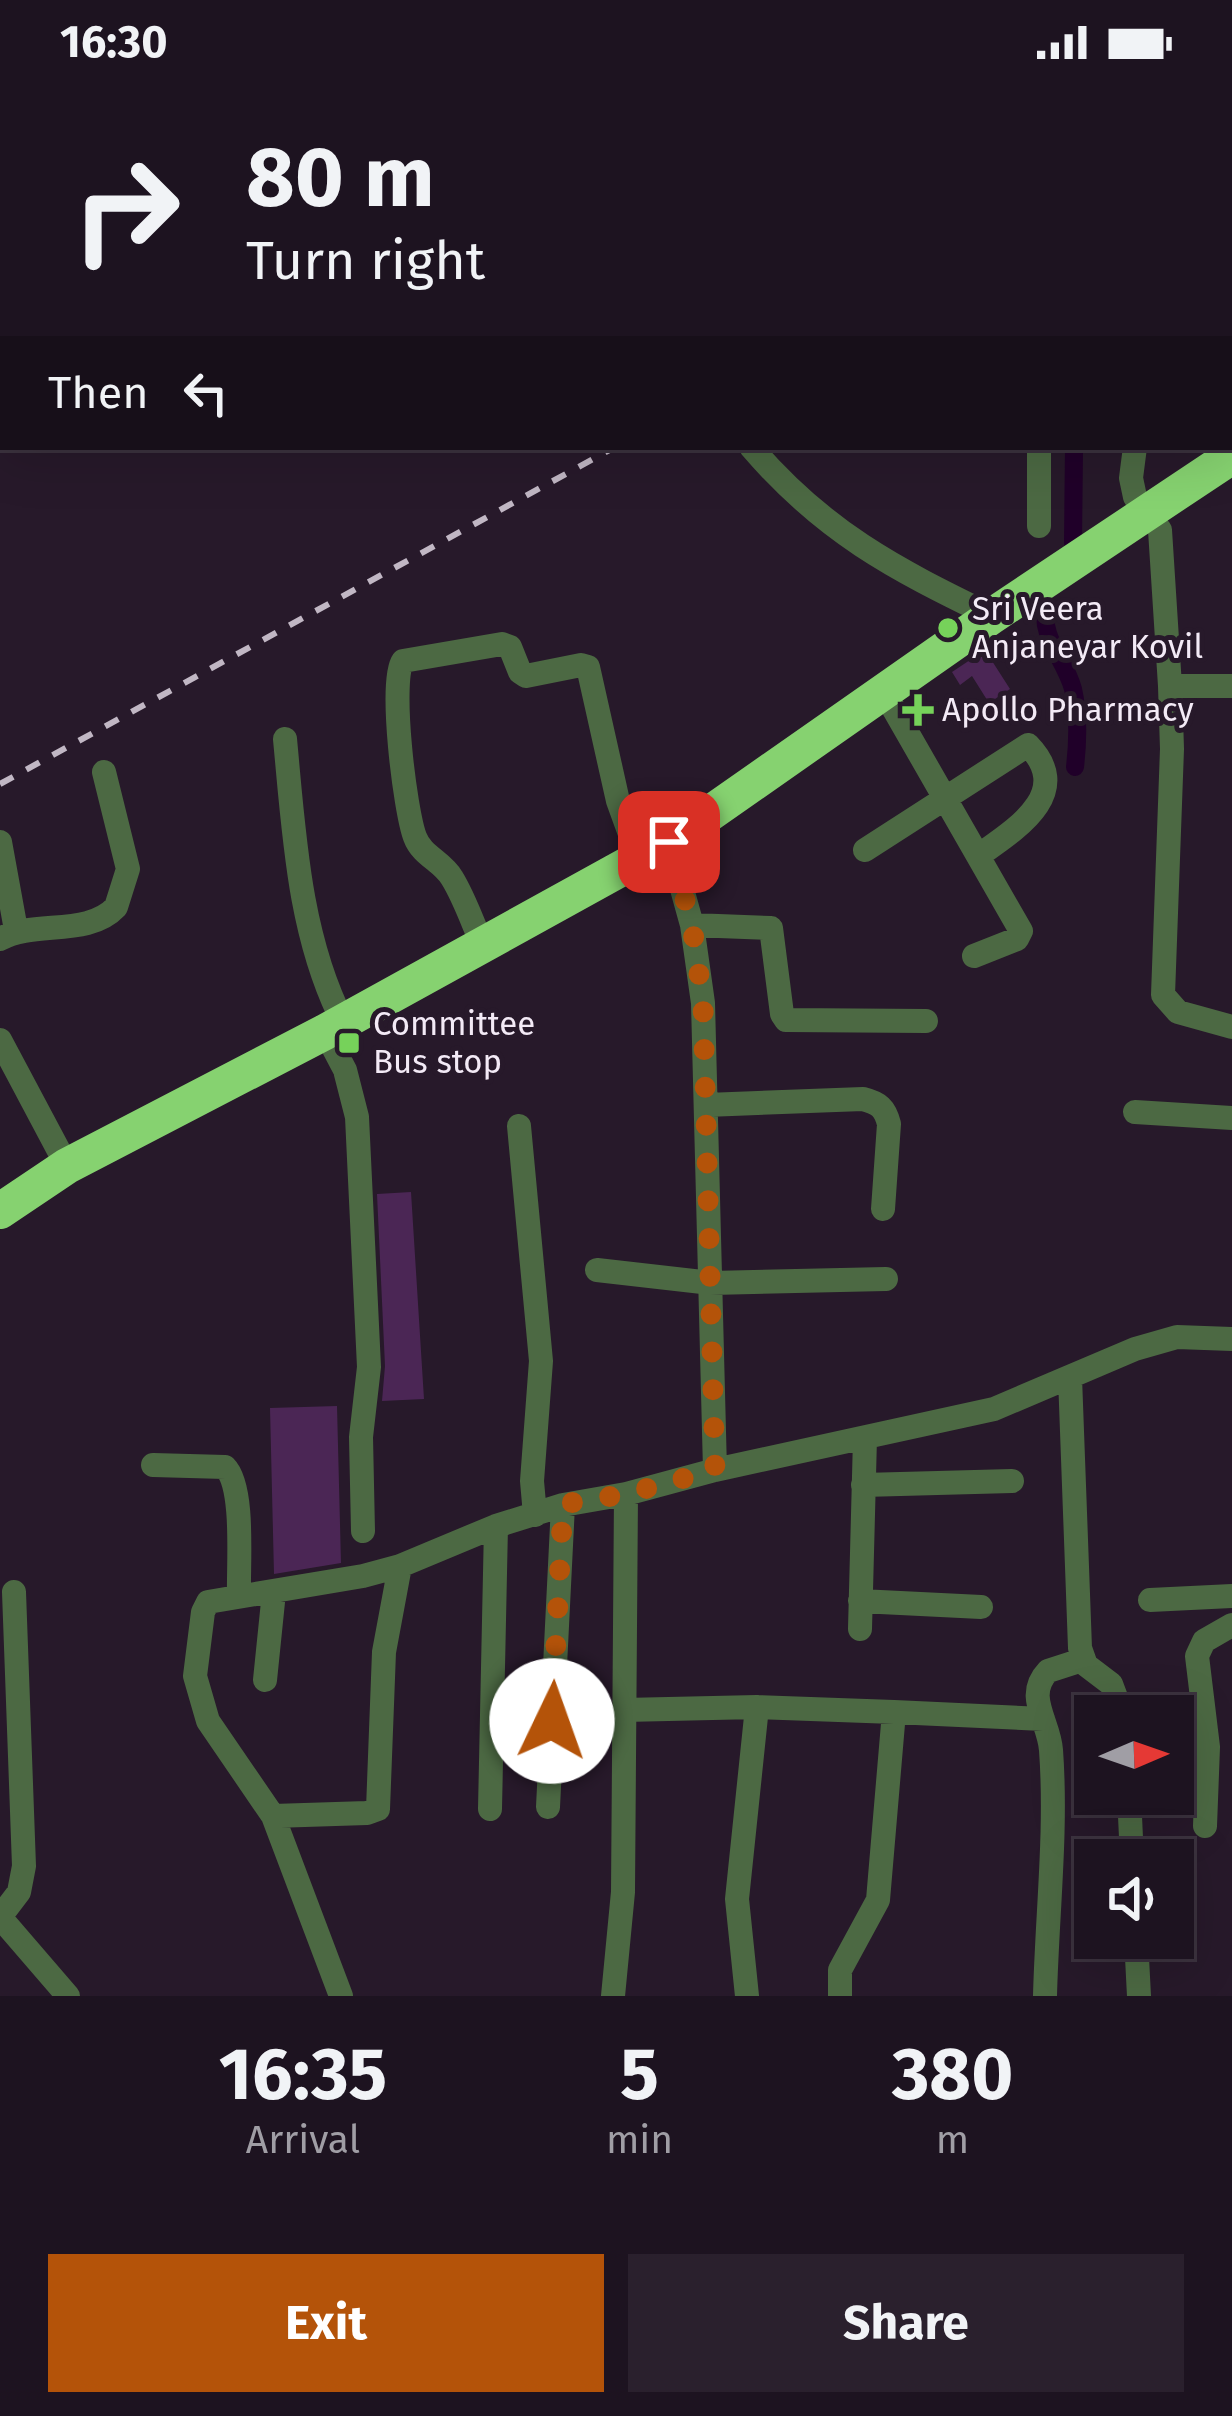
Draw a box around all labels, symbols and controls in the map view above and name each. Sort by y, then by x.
text: 16:30 [60,15,168,69]
text: 80 m [246,127,435,228]
icon: right [48,132,204,288]
text: Turn right [246,229,485,293]
icon: left [173,360,239,426]
text: Then [48,366,149,420]
place label: Sri Veera Anjaneyar Kovil [972,589,1203,667]
marker: Sri Veera Anjaneyar Kovil [935,615,961,641]
place label: Apollo Pharmacy [942,690,1194,730]
marker: Apollo Pharmacy [905,697,931,723]
pin [618,791,720,893]
icon: arrive [636,809,702,875]
place label: Committee Bus stop [373,1004,535,1082]
marker: Committee Bus stop [336,1030,362,1056]
position arrow [489,1658,615,1784]
north arrow [1074,1695,1194,1815]
map controls [1074,1695,1194,1959]
button: sound [1074,1839,1194,1959]
text: 16:35 [219,2032,387,2118]
text: 5 [620,2032,659,2118]
text: 380 [892,2032,1013,2118]
text: Arrival [246,2117,360,2163]
text: min [606,2117,673,2163]
text: m [936,2117,969,2163]
button: Exit [48,2254,604,2392]
button: Share [628,2254,1184,2392]

